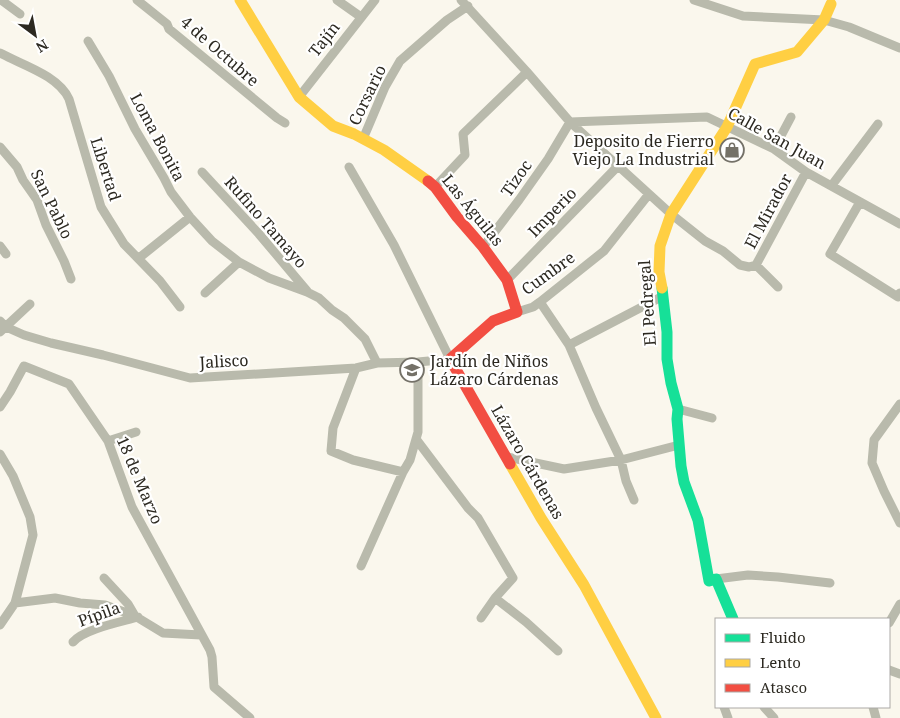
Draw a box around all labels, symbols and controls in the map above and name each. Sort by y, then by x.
north arrow [10,10,60,60]
street label: 4 de Octubre [176,11,264,91]
street label: Tajín [303,17,345,61]
text: N [32,35,52,57]
street label: Corsario [343,61,391,129]
street label: Loma Bonita [125,89,191,185]
street label: Calle San Juan [724,102,830,174]
place label: Deposito de Fierro Viejo La Industrial [573,130,714,170]
street label: Libertad [85,134,127,204]
shop icon: Deposito de Fierro Viejo La Industrial [719,137,745,163]
street label: Tizoc [495,155,537,201]
street label: San Pablo [26,166,78,242]
street label: El Mirador [739,169,797,252]
street label: Las Águilas [437,170,509,250]
street label: Rufino Tamayo [220,171,312,273]
street label: Imperio [523,182,581,242]
street label: Cumbre [517,246,579,300]
street label: El Pedregal [633,259,661,347]
street label: Jalisco [198,349,249,373]
place label: Jardín de Niños Lázaro Cárdenas [429,350,558,390]
school or university icon: Jardín de Niños Lázaro Cárdenas [399,357,425,383]
street label: Lázaro Cárdenas [486,401,570,523]
street label: 18 de Marzo [112,433,168,527]
street label: Pípila [75,596,123,632]
legend [715,618,890,708]
text: Fluido [760,627,806,647]
text: Lento [760,652,801,672]
text: Atasco [760,677,807,697]

